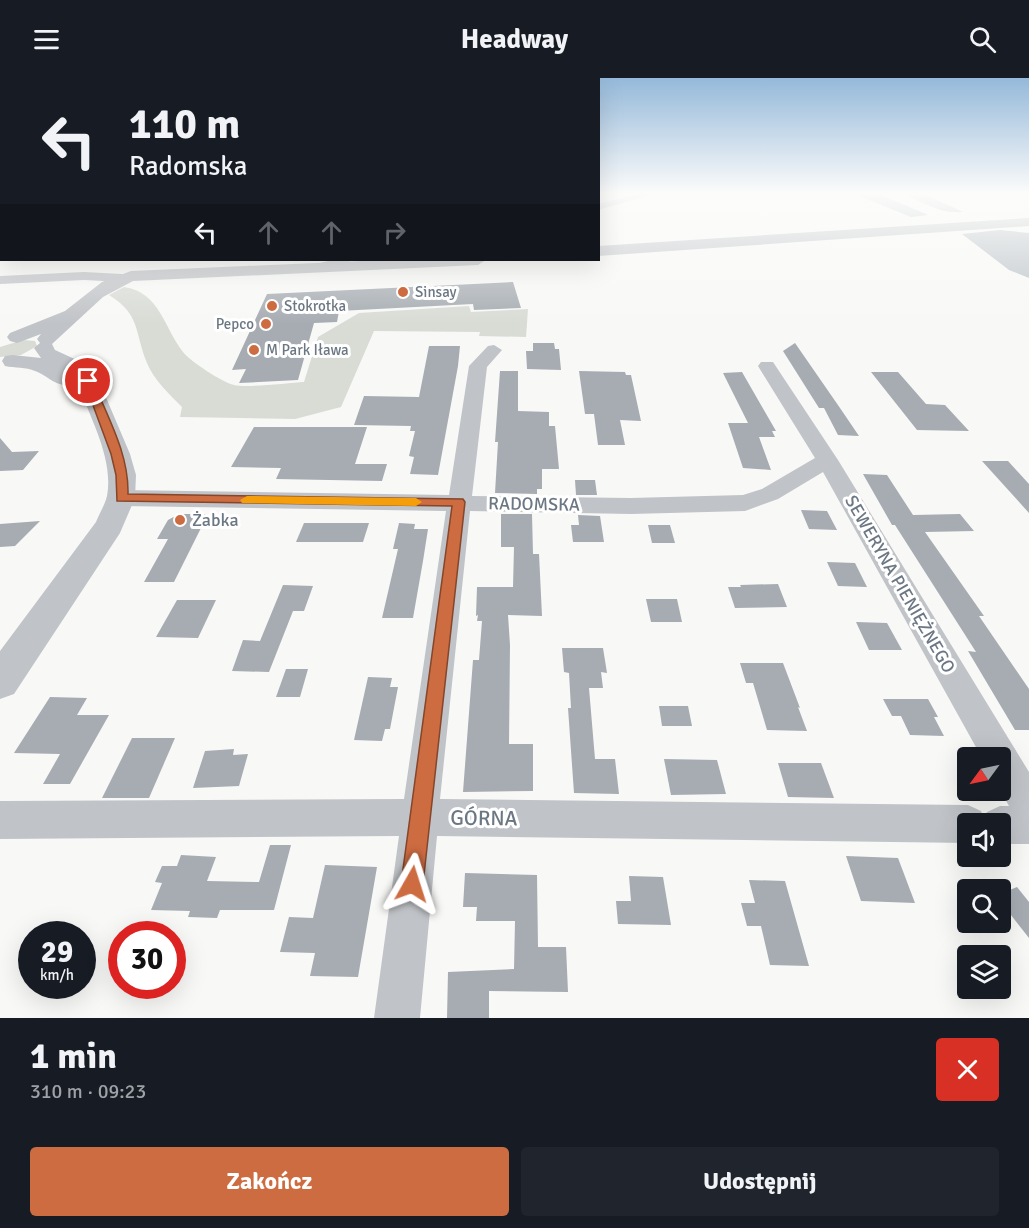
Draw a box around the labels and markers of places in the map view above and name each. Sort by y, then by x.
place label: Sinsay [415,283,457,301]
marker: Sinsay [396,285,410,299]
place label: Stokrotka [284,297,346,315]
marker: Stokrotka [265,299,279,313]
place label: Pepco [216,315,254,333]
marker: Pepco [259,317,273,331]
place label: M Park Iława [266,341,349,359]
marker: M Park Iława [247,343,261,357]
pin [62,355,113,406]
place label: Żabka [192,509,239,531]
marker: Żabka [173,513,187,527]

